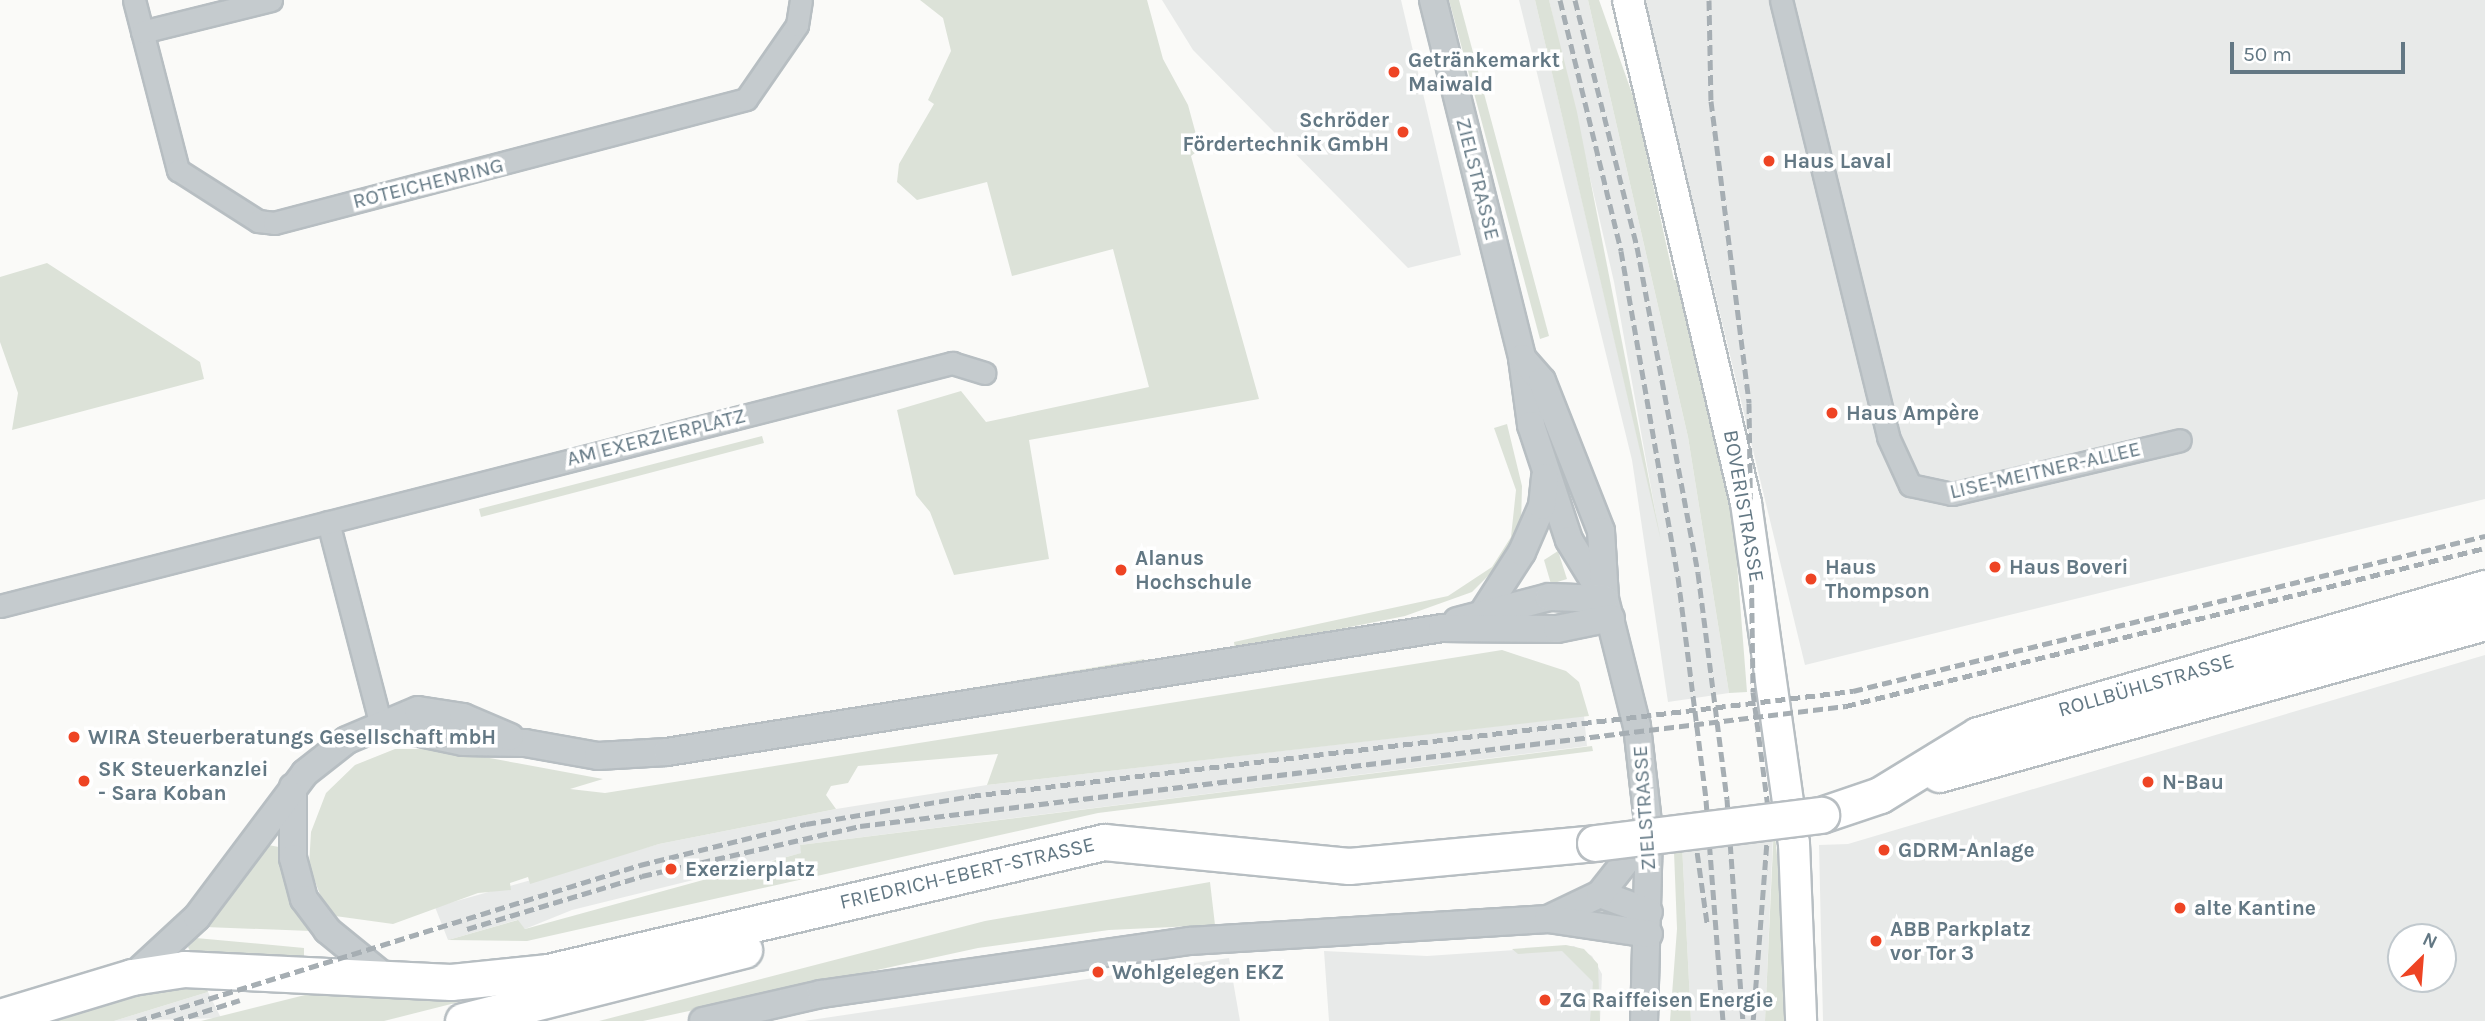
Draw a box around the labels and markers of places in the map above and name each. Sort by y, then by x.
place label: Getränkemarkt Maiwald [1408,47,1560,97]
marker: Getränkemarkt Maiwald [1386,64,1402,80]
place label: Schröder Fördertechnik GmbH [1183,107,1389,157]
marker: Schröder Fördertechnik GmbH [1395,124,1411,140]
place label: Haus Laval [1783,148,1892,174]
marker: Haus Laval [1761,153,1777,169]
place label: Haus Ampère [1846,400,1979,426]
marker: Haus Ampère [1824,405,1840,421]
place label: Alanus Hochschule [1135,545,1252,595]
place label: Haus Thompson [1825,554,1930,604]
place label: Haus Boveri [2009,554,2128,580]
marker: Haus Boveri [1987,559,2003,575]
marker: Alanus Hochschule [1113,562,1129,578]
marker: Haus Thompson [1803,571,1819,587]
place label: WIRA Steuerberatungs Gesellschaft mbH [88,724,496,750]
marker: WIRA Steuerberatungs Gesellschaft mbH [66,729,82,745]
place label: SK Steuerkanzlei - Sara Koban [98,756,268,806]
place label: N-Bau [2162,769,2224,795]
marker: SK Steuerkanzlei - Sara Koban [76,773,92,789]
marker: N-Bau [2140,774,2156,790]
place label: GDRM-Anlage [1898,837,2035,863]
marker: GDRM-Anlage [1876,842,1892,858]
place label: Exerzierplatz [685,856,815,882]
marker: Exerzierplatz [663,861,679,877]
place label: alte Kantine [2194,895,2316,921]
marker: alte Kantine [2172,900,2188,916]
place label: ABB Parkplatz vor Tor 3 [1890,916,2031,966]
marker: ABB Parkplatz vor Tor 3 [1868,933,1884,949]
place label: Wohlgelegen EKZ [1112,959,1284,985]
marker: Wohlgelegen EKZ [1090,964,1106,980]
place label: ZG Raiffeisen Energie [1559,987,1773,1013]
marker: ZG Raiffeisen Energie [1537,992,1553,1008]

